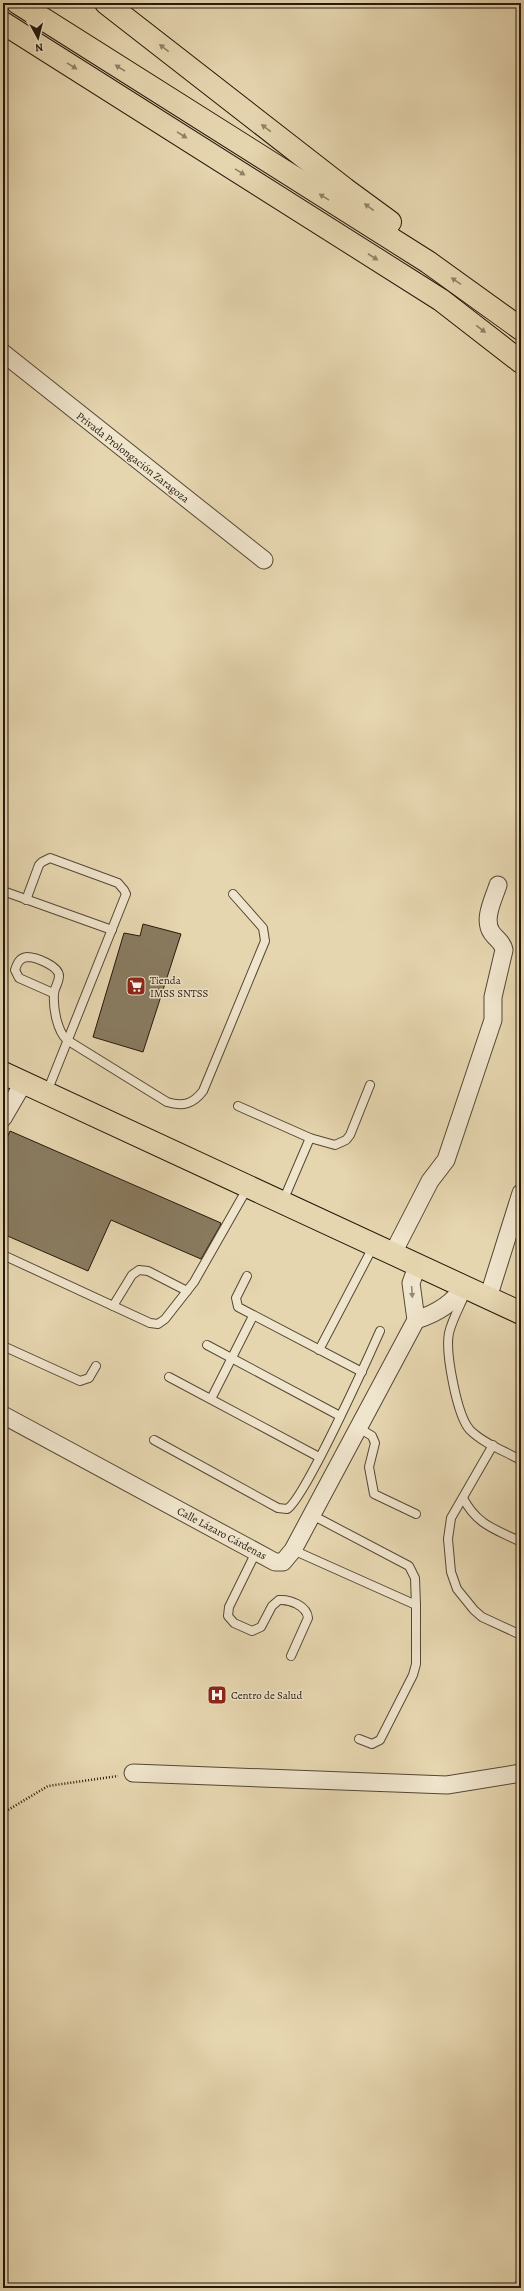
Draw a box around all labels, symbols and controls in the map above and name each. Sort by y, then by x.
north arrow [18,18,58,58]
text: N [34,39,44,55]
one-way arrow [158,44,169,53]
one-way arrow [67,62,77,70]
one-way arrow [115,64,125,72]
one-way arrow [261,123,272,132]
one-way arrow [177,131,187,139]
one-way arrow [235,168,245,176]
one-way arrow [318,193,330,200]
one-way arrow [364,203,375,211]
one-way arrow [367,253,379,260]
one-way arrow [450,277,461,285]
one-way arrow [475,325,486,334]
street label: Privada Prolongación Zaragoza [73,408,193,507]
place label: Tienda IMSS SNTSS [150,973,208,1001]
supermarket icon: Tienda IMSS SNTSS [125,975,147,997]
one-way arrow [408,1286,415,1298]
street label: Calle Lázaro Cárdenas [174,1503,269,1563]
hospital icon: Centro de Salud [206,1684,228,1706]
place label: Centro de Salud [231,1688,302,1703]

